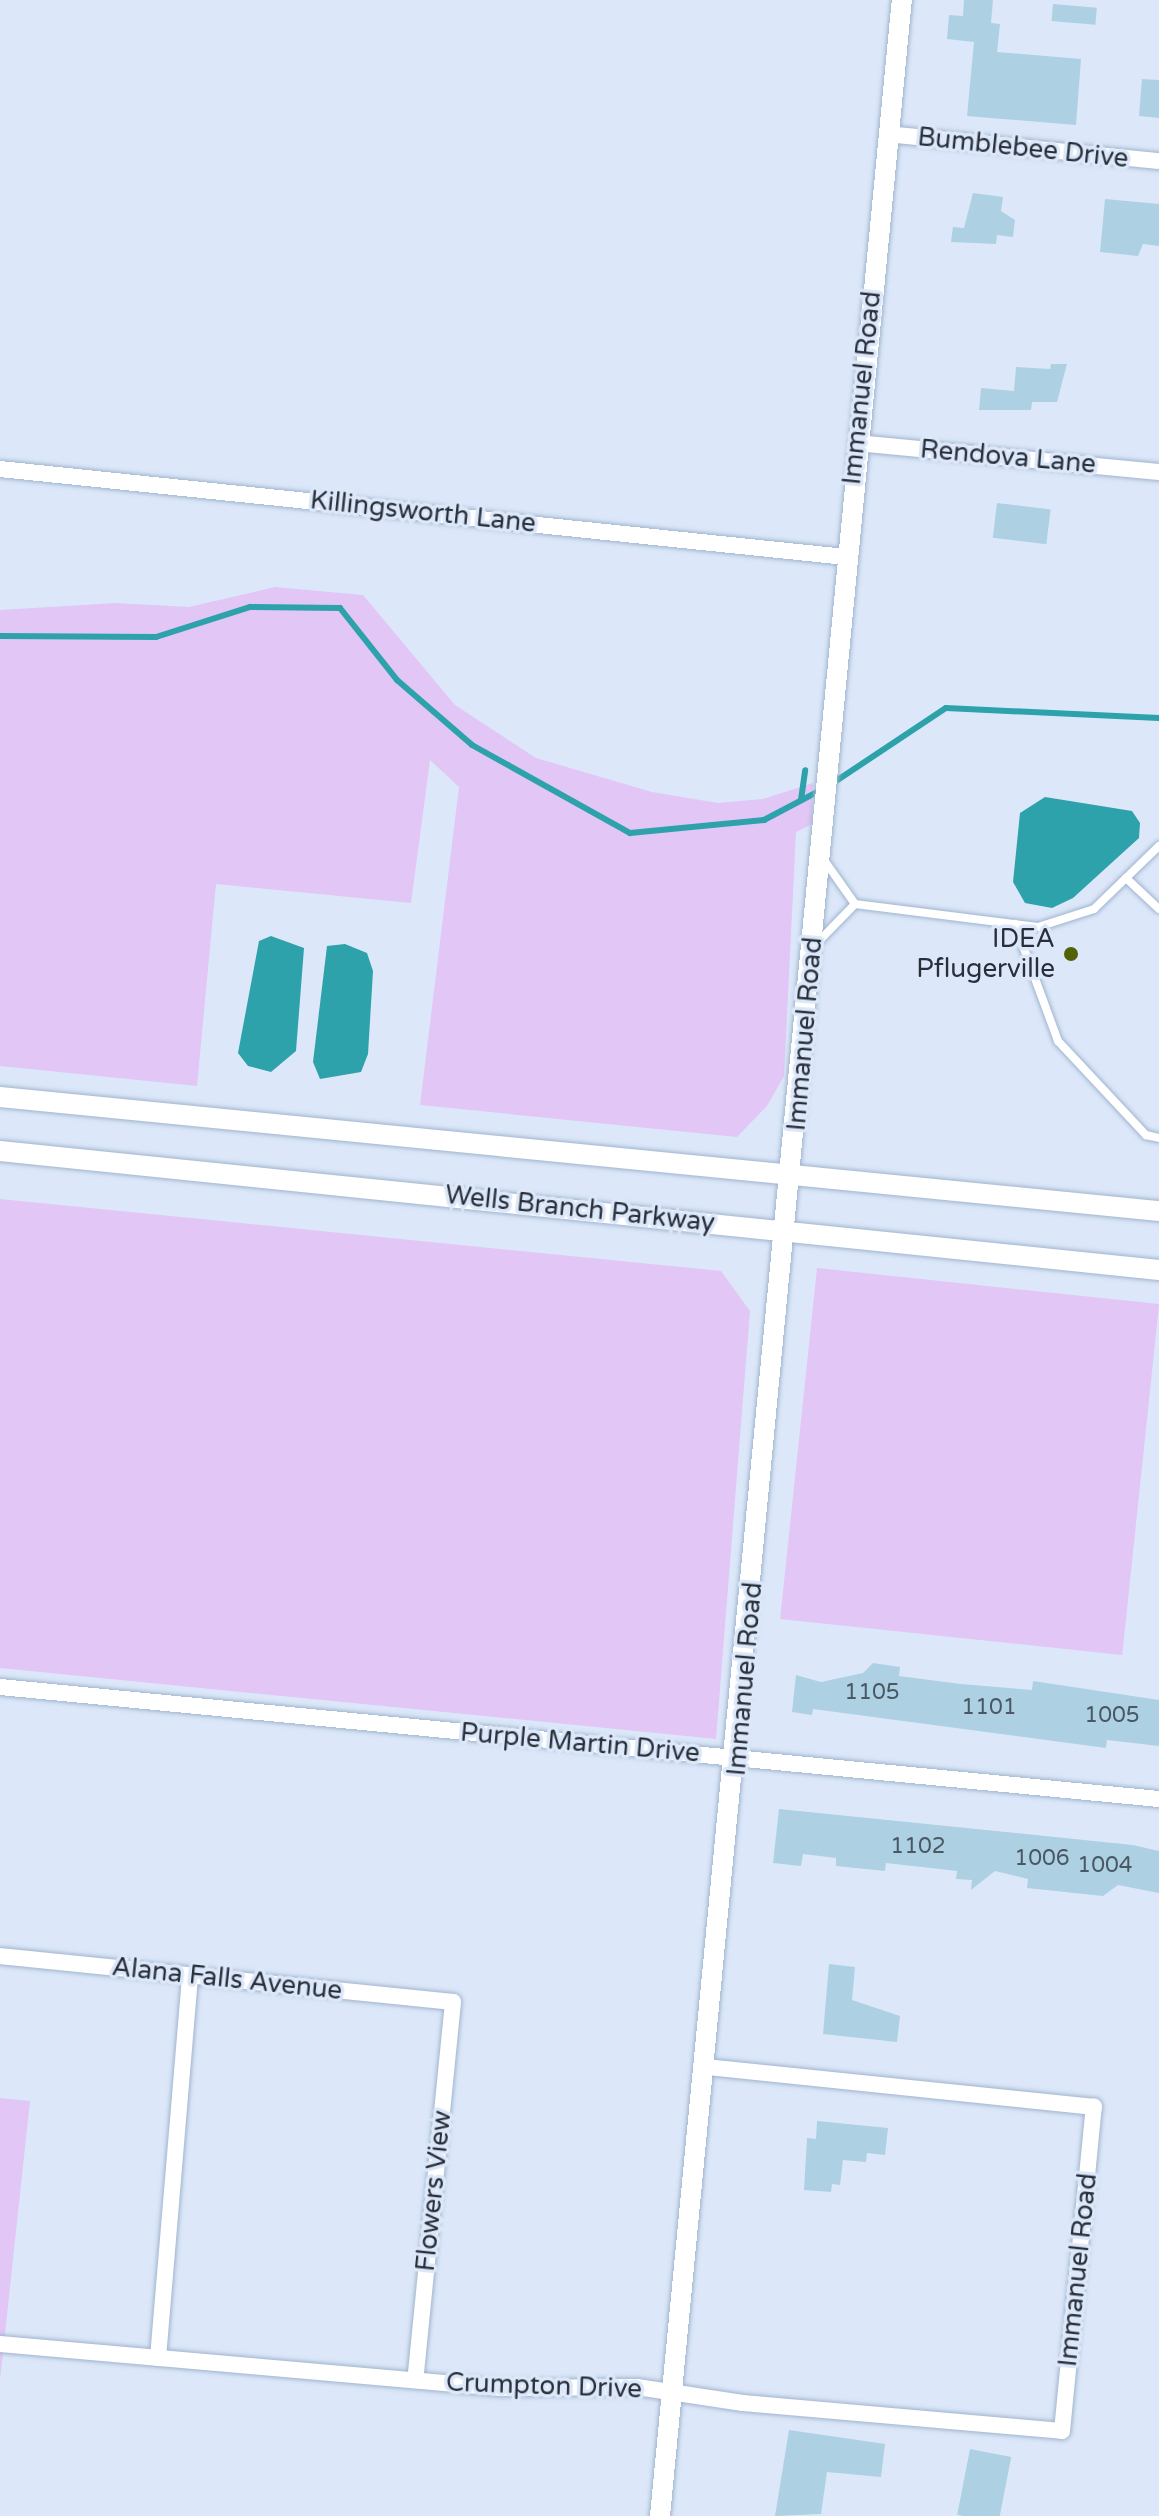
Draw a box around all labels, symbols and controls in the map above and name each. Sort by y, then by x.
street label: Bumblebee Drive [916,121,1130,175]
street label: Immanuel Road [836,290,888,486]
street label: Rendova Lane [919,434,1097,480]
street label: Killingsworth Lane [309,485,537,539]
place label: IDEA Pflugerville [916,923,1055,984]
street label: Immanuel Road [781,936,829,1132]
marker: IDEA Pflugerville [1062,945,1080,963]
street label: Wells Branch Parkway [444,1179,716,1239]
street label: Immanuel Road [721,1581,769,1777]
house number: 1105 [844,1680,900,1706]
house number: 1101 [961,1695,1017,1721]
house number: 1005 [1084,1703,1140,1729]
street label: Purple Martin Drive [459,1717,701,1769]
house number: 1102 [890,1834,946,1860]
house number: 1006 [1014,1846,1070,1872]
house number: 1004 [1077,1853,1133,1879]
street label: Alana Falls Avenue [110,1951,344,2007]
street label: Flowers View [410,2109,458,2273]
street label: Immanuel Road [1052,2172,1104,2368]
street label: Crumpton Drive [445,2367,643,2405]

